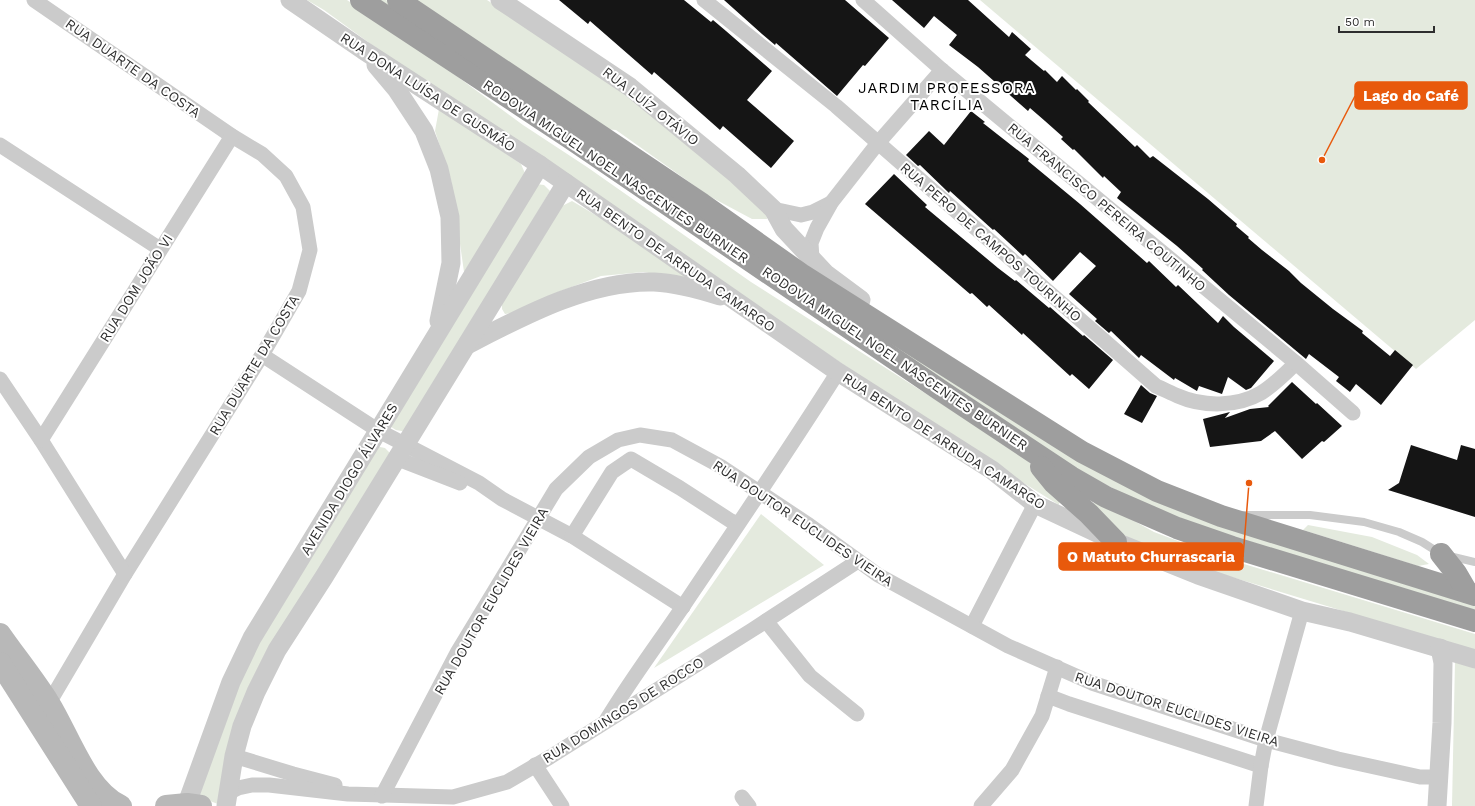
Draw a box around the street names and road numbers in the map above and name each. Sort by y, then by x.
street label: RUA DUARTE DA COSTA [63,15,203,121]
street label: RUA DONA LUÍSA DE GUSMÃO [338,29,518,155]
street label: RUA LUÍZ OTÁVIO [600,63,702,149]
street label: RODOVIA MIGUEL NOEL NASCENTES BURNIER [480,76,752,266]
street label: RUA FRANCISCO PEREIRA COUTINHO [1005,119,1209,295]
street label: RUA PERO DE CAMPOS TOURINHO [897,159,1085,325]
street label: RUA BENTO DE ARRUDA CAMARGO [574,185,778,335]
street label: RUA DOM JOÃO VI [96,231,176,345]
street label: RODOVIA MIGUEL NOEL NASCENTES BURNIER [759,263,1031,453]
street label: RUA DUARTE DA COSTA [206,292,302,438]
street label: RUA BENTO DE ARRUDA CAMARGO [840,369,1048,513]
street label: AVENIDA DIOGO ÁLVARES [297,400,401,558]
street label: RUA DOUTOR EUCLIDES VIEIRA [710,457,896,589]
street label: RUA DOUTOR EUCLIDES VIEIRA [431,504,551,698]
street label: RUA DOMINGOS DE ROCCO [540,654,706,766]
street label: RUA DOUTOR EUCLIDES VIEIRA [1073,668,1281,750]

